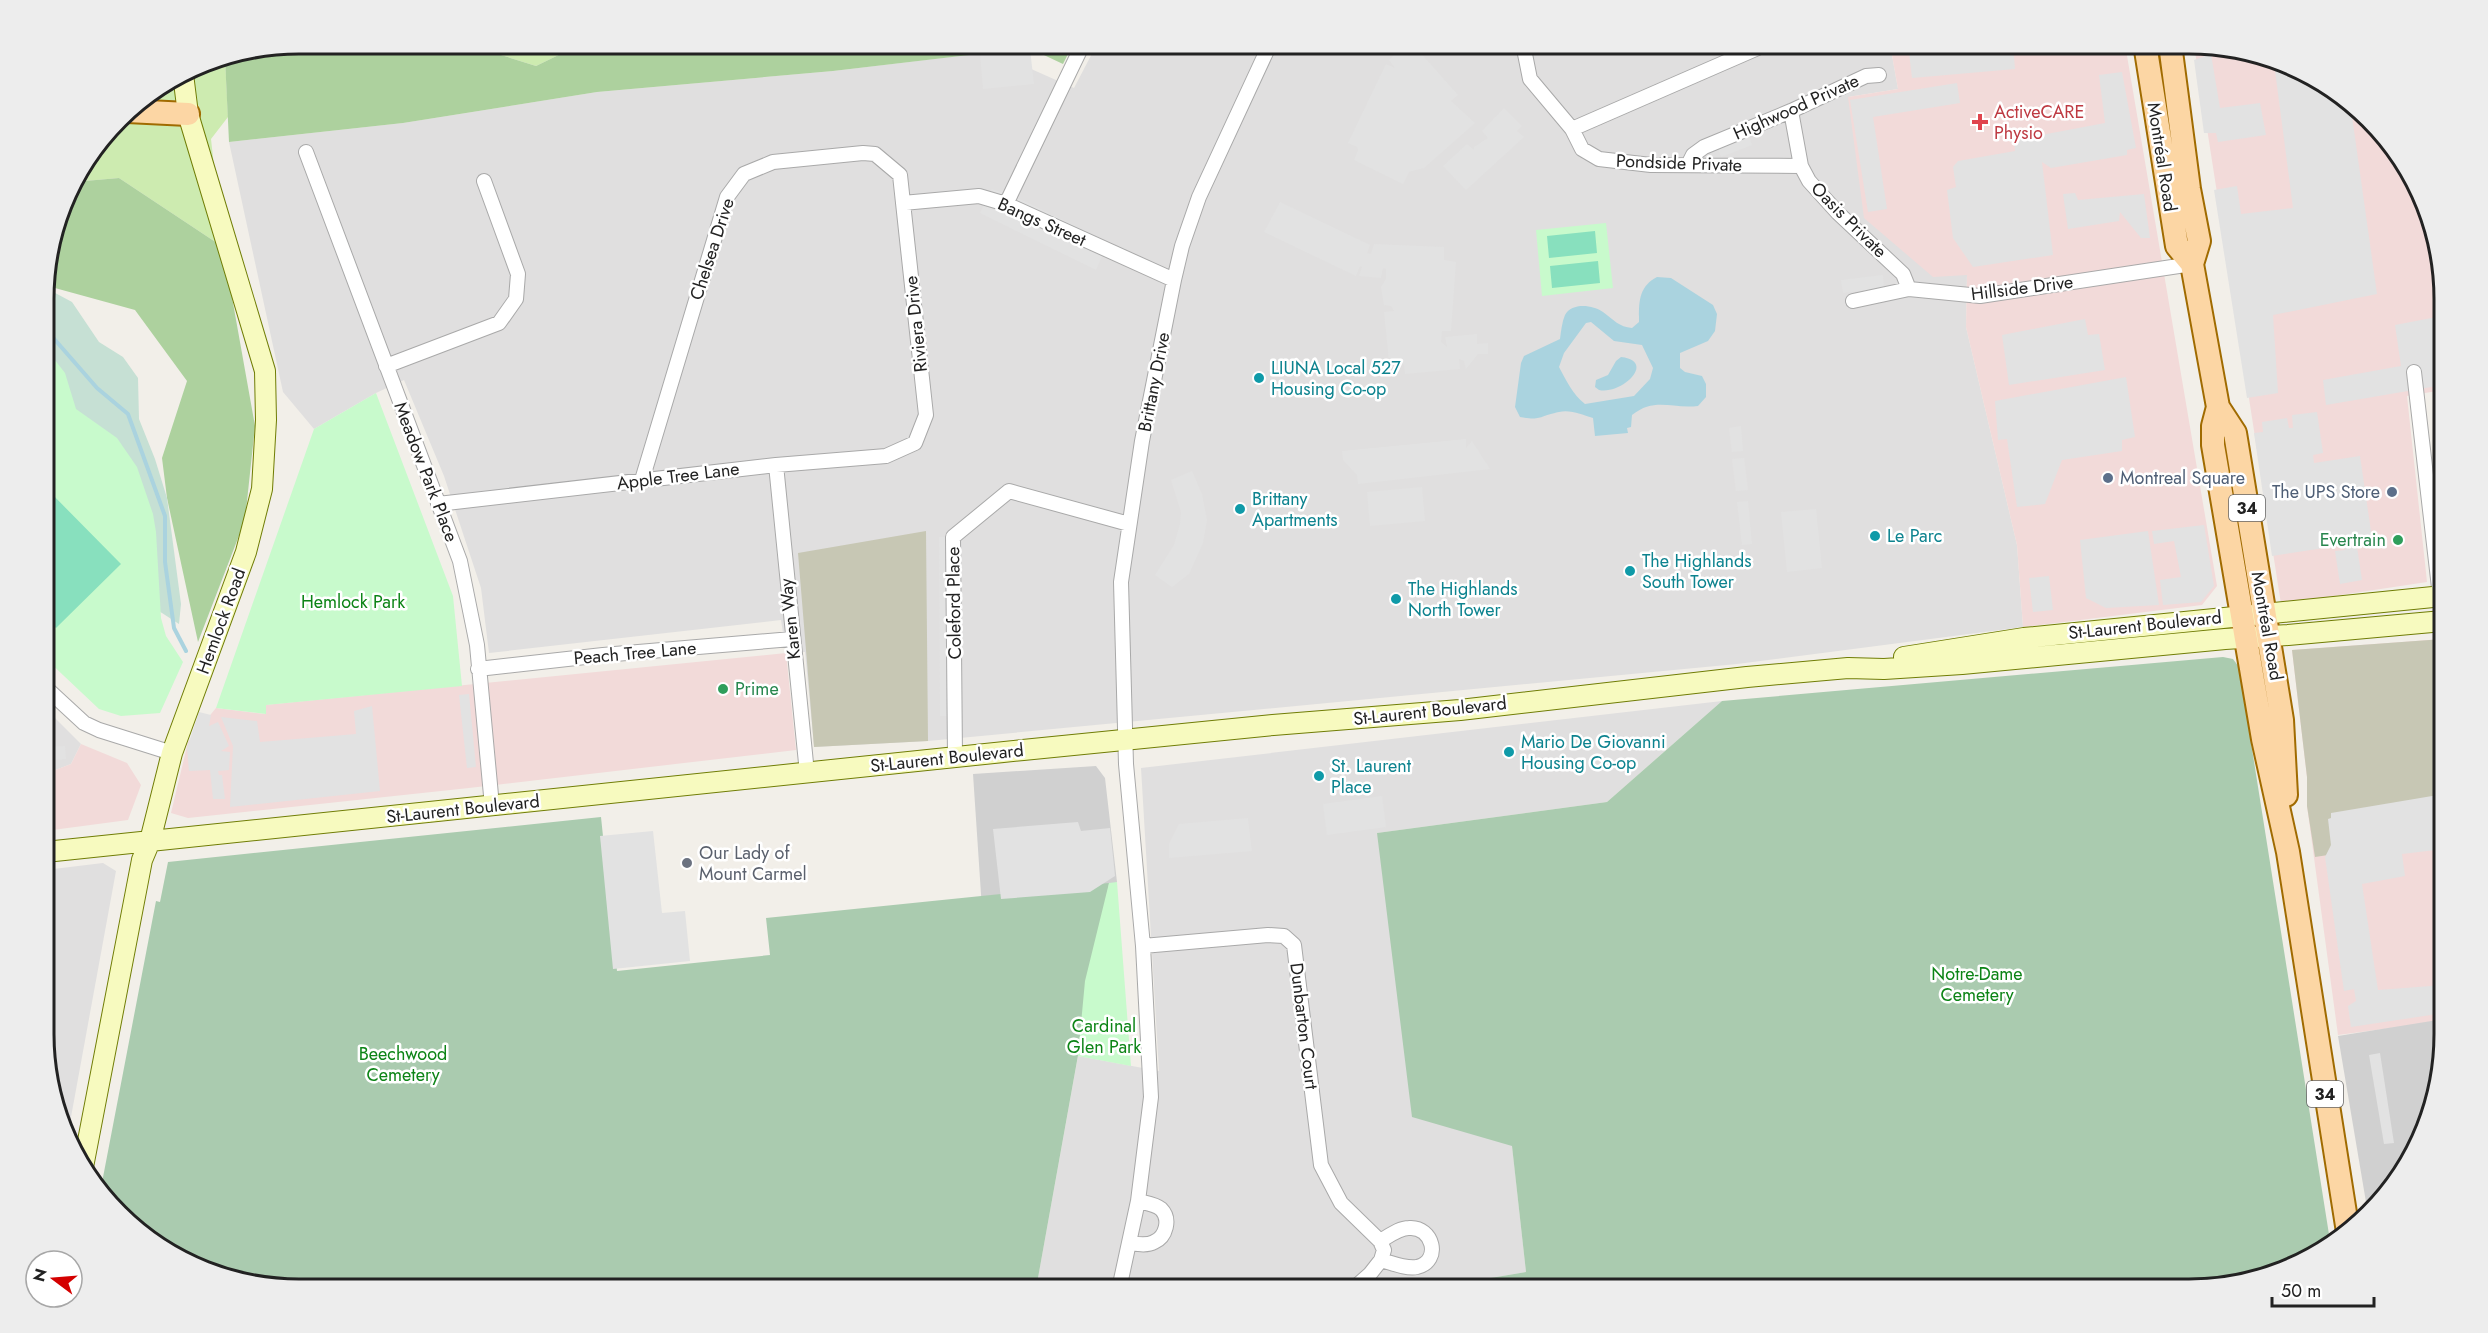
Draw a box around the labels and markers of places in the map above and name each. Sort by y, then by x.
place label: ActiveCARE Physio [1994,99,2084,146]
marker: ActiveCARE Physio [1971,113,1989,131]
place label: LIUNA Local 527 Housing Co-op [1271,355,1401,402]
marker: LIUNA Local 527 Housing Co-op [1252,371,1266,385]
place label: Montreal Square [2120,465,2245,491]
marker: Montreal Square [2101,471,2115,485]
place label: The UPS Store [2272,479,2380,505]
marker: The UPS Store [2385,485,2399,499]
place label: Brittany Apartments [1252,486,1338,533]
marker: Brittany Apartments [1233,502,1247,516]
place label: Le Parc [1887,523,1942,549]
place label: Evertrain [2320,527,2386,553]
marker: Le Parc [1868,529,1882,543]
marker: Evertrain [2391,533,2405,547]
place label: The Highlands South Tower [1642,548,1752,595]
marker: The Highlands South Tower [1623,564,1637,578]
place label: The Highlands North Tower [1408,576,1518,623]
marker: The Highlands North Tower [1389,592,1403,606]
place label: Prime [735,676,779,702]
marker: Prime [716,682,730,696]
place label: Mario De Giovanni Housing Co-op [1521,729,1666,776]
marker: Mario De Giovanni Housing Co-op [1502,745,1516,759]
place label: St. Laurent Place [1331,753,1412,800]
marker: St. Laurent Place [1312,769,1326,783]
place label: Our Lady of Mount Carmel [699,840,807,887]
marker: Our Lady of Mount Carmel [680,856,694,870]

